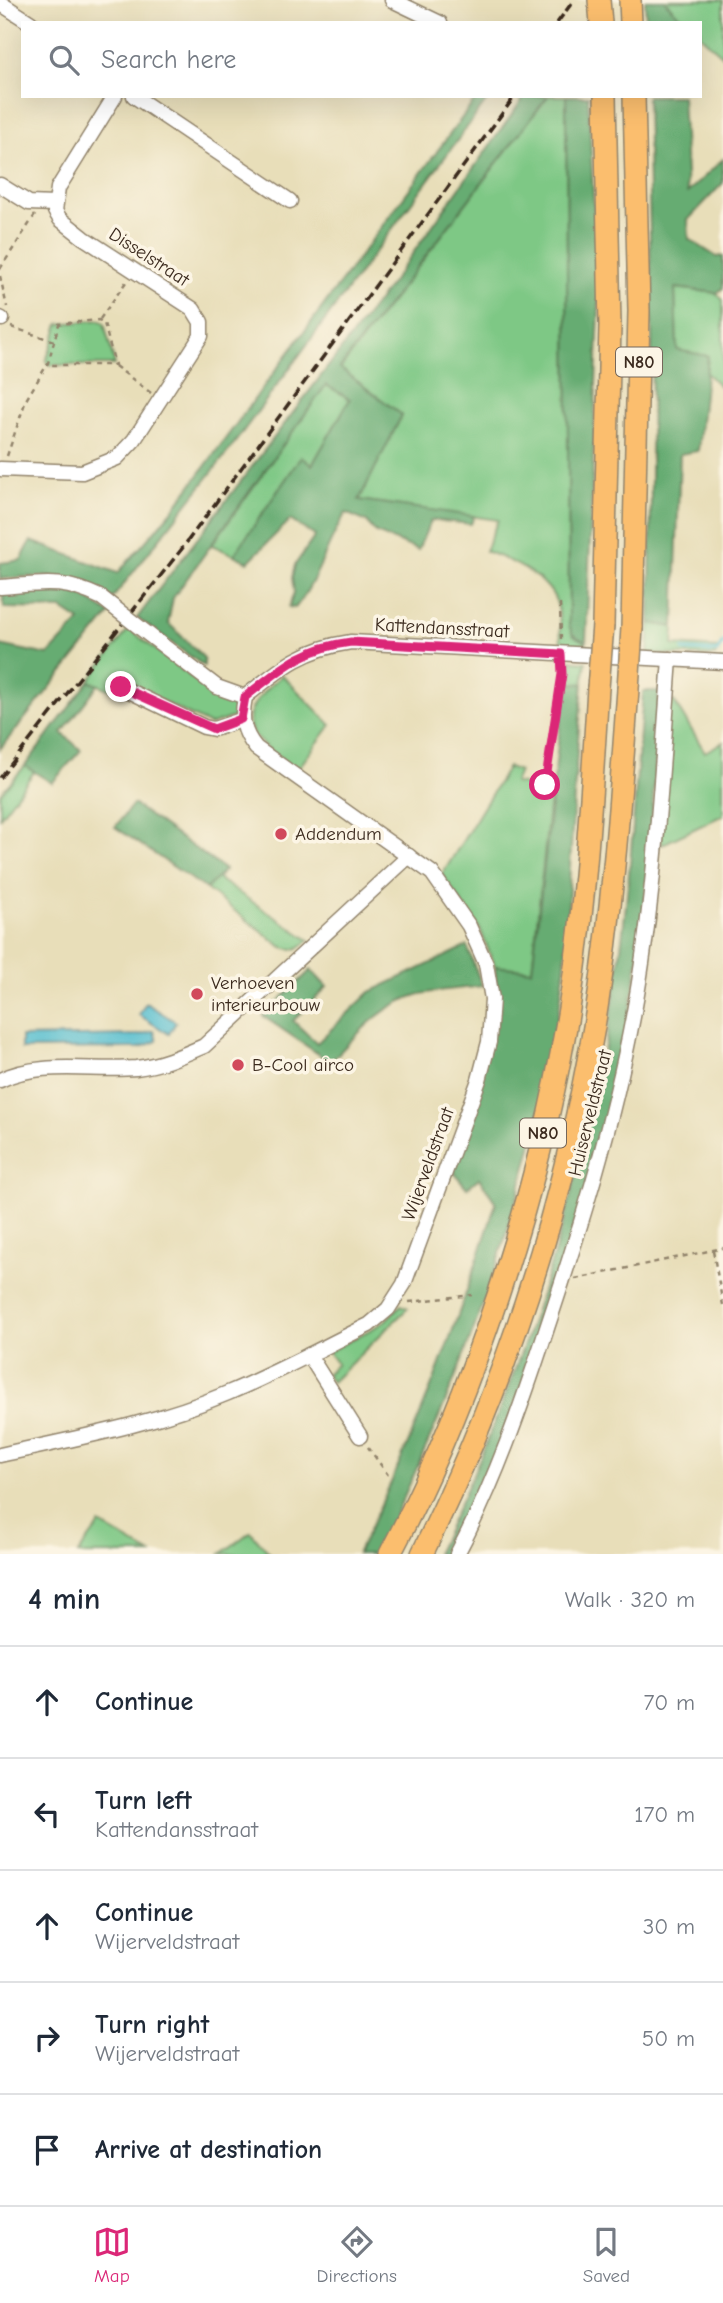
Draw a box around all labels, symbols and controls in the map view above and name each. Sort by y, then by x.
search box [21,21,702,98]
icon: search [45,41,83,79]
text: Search here [101,45,236,75]
street label: Disselstraat [105,223,194,291]
road number: N80 [616,348,662,376]
street label: Kattendansstraat [374,613,510,643]
route end [105,671,136,702]
route start [529,769,560,800]
place label: Addendum [295,823,382,845]
marker: Addendum [273,826,289,842]
place label: Verhoeven interieurbouw [211,972,321,1016]
marker: Verhoeven interieurbouw [189,986,205,1002]
street label: Huiserveldstraat [564,1047,616,1179]
place label: B-Cool airco [252,1054,354,1076]
marker: B-Cool airco [230,1057,246,1073]
street label: Wijerveldstraat [397,1104,459,1224]
road number: N80 [520,1118,566,1148]
text: 4 min [28,1582,100,1617]
text: Walk · 320 m [565,1586,695,1613]
icon: ahead [28,1683,66,1721]
text: Continue [95,1687,193,1717]
text: 70 m [643,1689,695,1716]
text: Turn left [95,1786,192,1816]
icon: left [28,1795,66,1833]
text: 170 m [634,1801,695,1828]
text: Kattendansstraat [95,1816,258,1843]
text: Continue [95,1898,193,1928]
icon: ahead [28,1907,66,1945]
text: 30 m [643,1913,695,1940]
text: Wijerveldstraat [95,1928,239,1955]
text: Turn right [95,2010,209,2040]
icon: right [28,2019,66,2057]
text: 50 m [642,2025,695,2052]
text: Wijerveldstraat [95,2040,239,2067]
icon: arrive [28,2131,66,2169]
text: Arrive at destination [95,2135,322,2165]
tab: Map [93,2223,131,2287]
tab: Directions [317,2223,397,2287]
tab: Saved [583,2223,630,2287]

